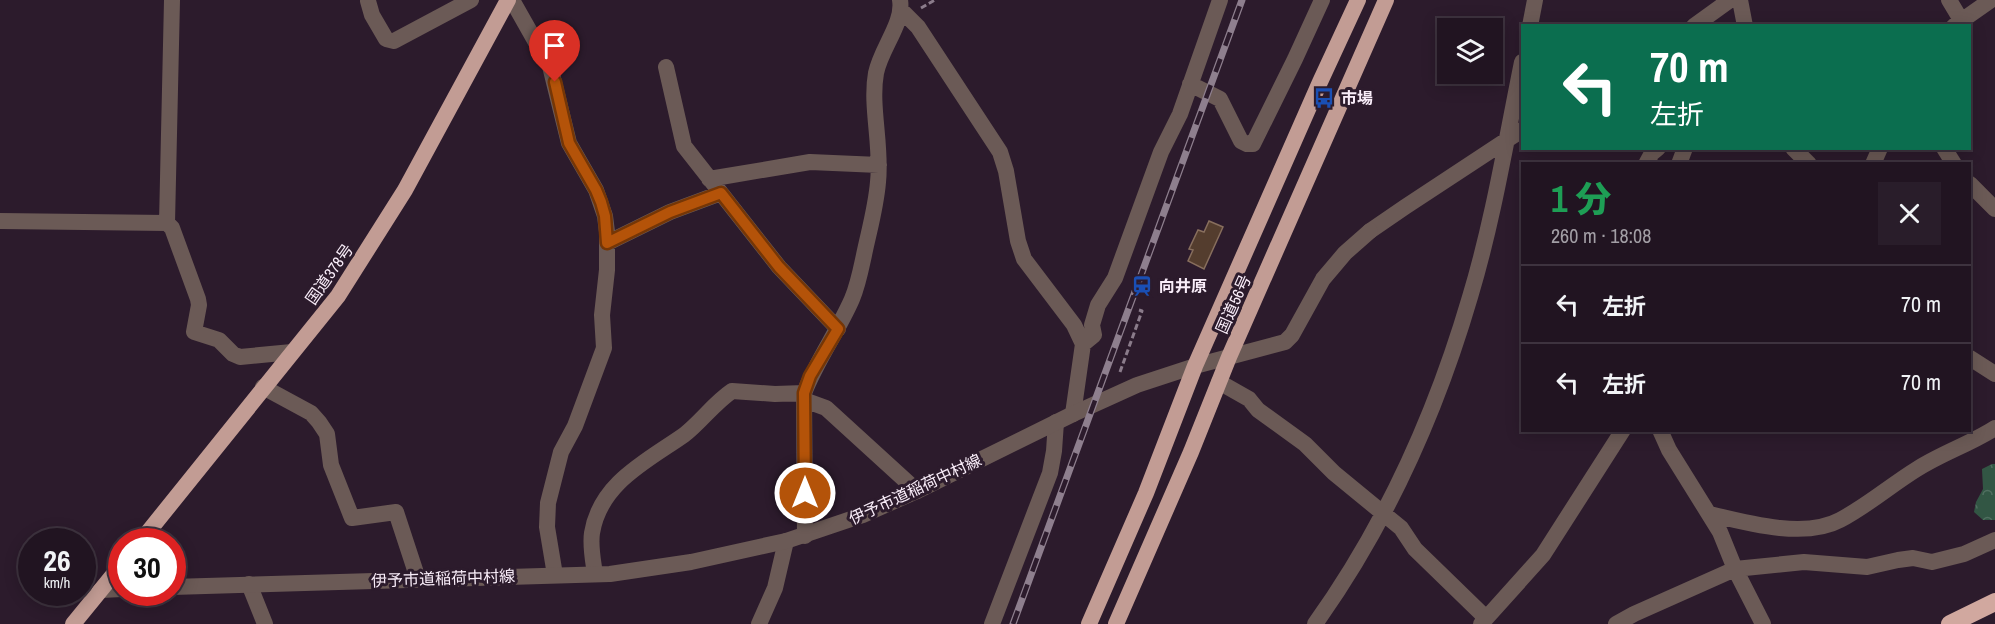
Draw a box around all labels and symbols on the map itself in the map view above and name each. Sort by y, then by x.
pin [529,20,580,82]
bus stop icon: 市場 [1312,86,1336,110]
place label: 市場 [1341,87,1373,109]
street label: 国道378号 [300,239,358,309]
street label: 国道56号 [1210,271,1256,337]
station icon: 向井原 [1130,274,1154,298]
place label: 向井原 [1159,275,1207,297]
street label: 伊予市道稲荷中村線 [845,449,985,529]
position arrow [773,461,837,525]
speed limit sign: 30 [108,528,186,606]
street label: 伊予市道稲荷中村線 [371,564,515,592]

